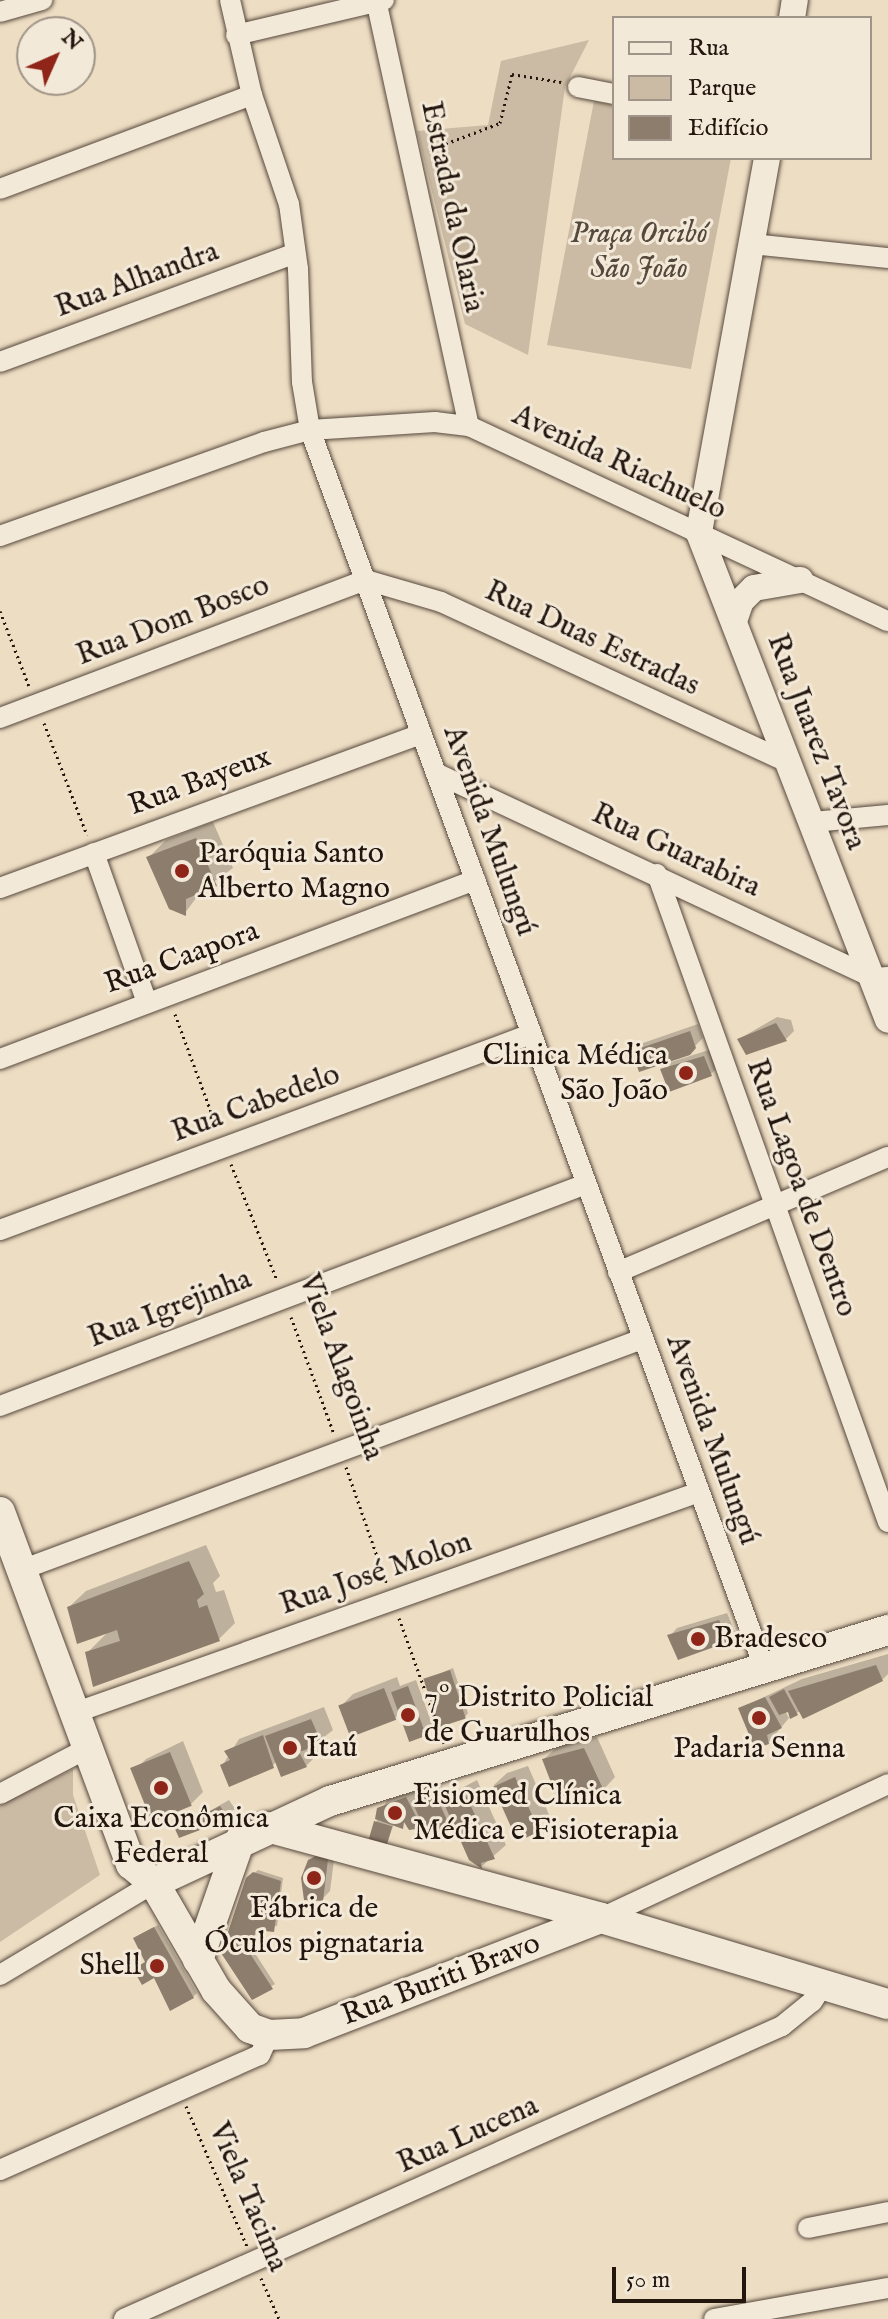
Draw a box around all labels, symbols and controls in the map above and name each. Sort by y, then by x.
north arrow [16,16,96,96]
legend [612,16,872,160]
text: N [55,24,88,57]
text: Rua [688,33,729,64]
text: Parque [688,73,756,104]
street label: Estrada da Olaria [412,98,492,316]
text: Edifício [688,113,768,144]
park label: Praça Orcibó São João [570,216,708,286]
street label: Rua Alhandra [50,234,224,326]
street label: Avenida Riachuelo [506,398,732,528]
street label: Rua Dom Bosco [72,568,274,674]
street label: Rua Duas Estradas [479,574,705,704]
street label: Rua Juarez Tavora [758,629,874,855]
street label: Avenida Mulungú [434,721,544,941]
street label: Rua Bayeux [124,740,276,824]
street label: Rua Guarabira [586,796,766,906]
place label: Paróquia Santo Alberto Magno [198,836,390,906]
marker: Paróquia Santo Alberto Magno [173,862,191,880]
street label: Rua Caapora [100,913,264,1003]
place label: Clinica Médica São João [483,1038,668,1108]
street label: Rua Lagoa de Dentro [738,1054,864,1322]
street label: Rua Cabedelo [167,1057,345,1151]
marker: Clinica Médica São João [675,1062,697,1084]
street label: Rua Igrejinha [83,1261,257,1357]
street label: Viela Alagoinha [291,1269,391,1465]
street label: Avenida Mulungú [657,1330,767,1550]
street label: Rua José Molon [275,1524,477,1624]
place label: Bradesco [714,1621,827,1657]
marker: Bradesco [689,1630,707,1648]
place label: 7º Distrito Policial de Guarulhos [424,1680,653,1750]
marker: 7º Distrito Policial de Guarulhos [399,1706,417,1724]
marker: Padaria Senna [750,1709,768,1727]
place label: Itaú [306,1730,357,1766]
place label: Padaria Senna [673,1731,845,1767]
marker: Itaú [281,1739,299,1757]
place label: Fisiomed Clínica Médica e Fisioterapia [413,1778,678,1848]
marker: Caixa Econômica Federal [152,1779,170,1797]
place label: Caixa Econômica Federal [53,1801,269,1872]
marker: Fisiomed Clínica Médica e Fisioterapia [384,1802,406,1824]
marker: Fábrica de Óculos pignataria [305,1869,323,1887]
place label: Fábrica de Óculos pignataria [204,1891,424,1962]
street label: Rua Buriti Bravo [337,1926,545,2034]
place label: Shell [80,1948,141,1984]
marker: Shell [148,1957,166,1975]
street label: Rua Lucena [392,2088,544,2182]
street label: Viela Tacima [200,2117,296,2277]
scale bar [616,2251,750,2301]
text: 50 m [626,2265,670,2296]

